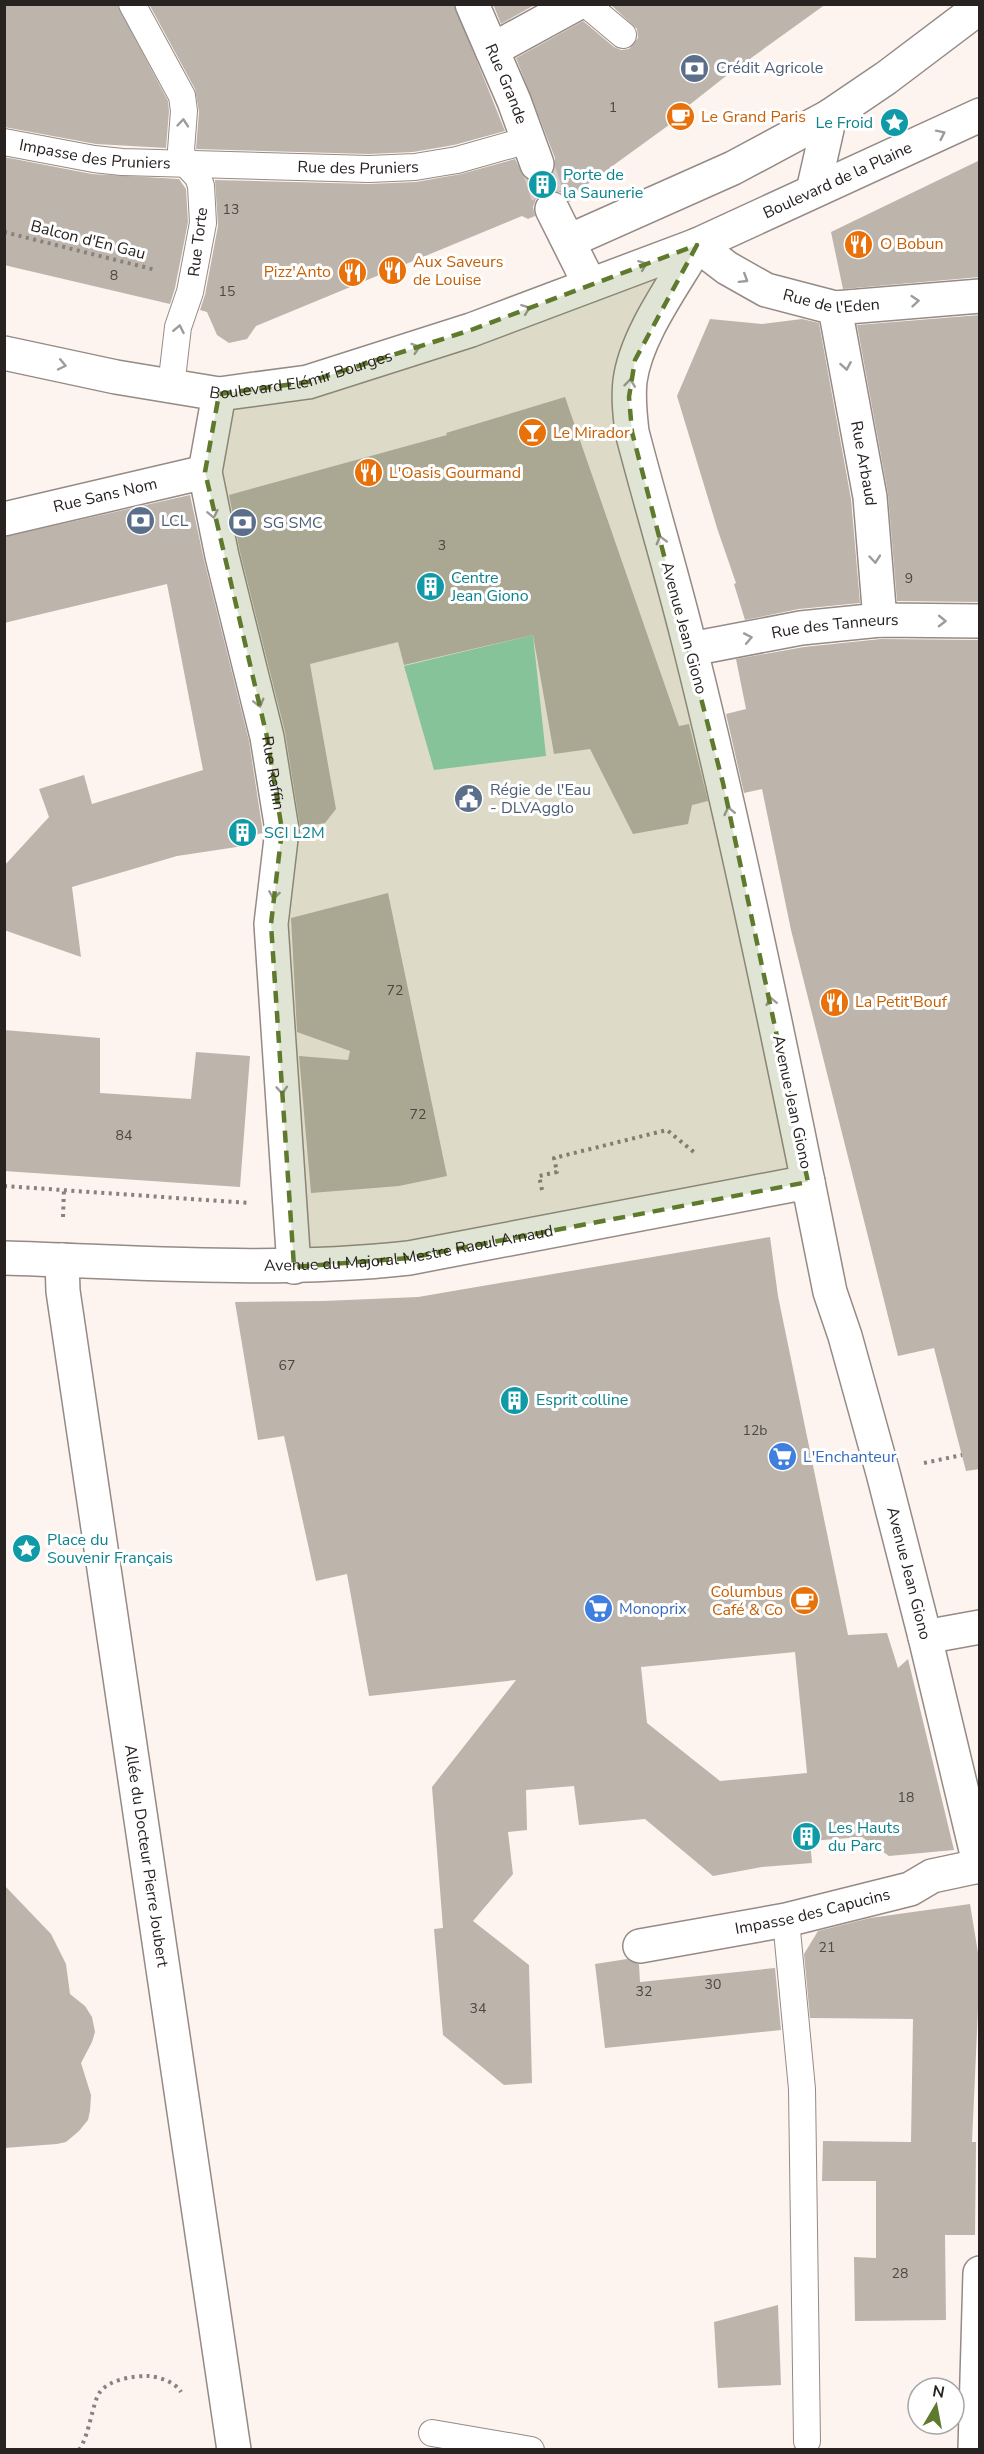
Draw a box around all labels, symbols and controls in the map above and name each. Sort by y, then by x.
street label: Rue Grande [480,40,533,127]
bank icon: Crédit Agricole [679,52,711,84]
place label: Crédit Agricole [716,57,823,79]
house number: 1 [609,98,617,117]
cafe icon: Le Grand Paris [664,101,696,133]
place label: Le Grand Paris [701,106,806,128]
place icon: Le Froid [878,107,910,139]
place label: Le Froid [816,112,873,134]
one-way arrow [176,118,189,128]
one-way arrow [935,130,946,142]
street label: Impasse des Pruniers [17,134,171,174]
street label: Boulevard de la Plaine [760,137,916,224]
street label: Rue des Pruniers [297,156,419,180]
place label: Porte de la Saunerie [563,164,643,204]
building icon: Porte de la Saunerie [526,168,558,200]
house number: 13 [223,200,239,219]
street label: Rue Torte [183,206,213,278]
street label: Balcon d'En Gau [28,215,148,265]
restaurant icon: O Bobun [843,228,875,260]
place label: O Bobun [880,233,944,255]
place label: Aux Saveurs de Louise [413,251,503,291]
restaurant icon: Aux Saveurs de Louise [376,255,408,287]
restaurant icon: Pizz'Anto [336,256,368,288]
one-way arrow [637,260,648,272]
place label: Pizz'Anto [264,261,331,283]
house number: 8 [110,266,118,285]
one-way arrow [738,271,748,283]
house number: 15 [219,282,235,301]
street label: Rue de l'Eden [781,284,881,319]
one-way arrow [910,295,919,308]
one-way arrow [520,304,531,317]
one-way arrow [172,325,185,335]
one-way arrow [410,342,421,355]
street label: Boulevard Elémir Bourges [208,345,395,405]
one-way arrow [56,358,66,371]
one-way arrow [839,361,852,371]
one-way arrow [624,378,636,387]
bar icon: Le Mirador [516,417,548,449]
street label: Rue Arbaud [845,419,882,507]
place label: Le Mirador [553,422,630,444]
restaurant icon: L'Oasis Gourmand [352,457,384,489]
place label: L'Oasis Gourmand [389,462,521,484]
street label: Rue Sans Nom [51,473,159,518]
bank icon: LCL [124,505,156,537]
bank icon: SG SMC [226,507,258,539]
one-way arrow [206,508,219,518]
place label: LCL [161,510,189,532]
place label: SG SMC [263,512,323,534]
one-way arrow [656,535,668,546]
house number: 3 [438,536,446,555]
one-way arrow [868,554,881,563]
street label: Avenue Jean Giono [656,559,712,697]
place label: Centre Jean Giono [450,567,529,607]
house number: 9 [905,569,913,588]
building icon: Centre Jean Giono [414,571,446,603]
street label: Rue des Tanneurs [769,609,899,644]
one-way arrow [937,615,946,627]
one-way arrow [743,632,753,645]
one-way arrow [251,698,264,708]
street label: Rue Raffin [256,734,290,812]
place label: Régie de l'Eau - DLVAgglo [490,779,591,819]
public building icon: Régie de l'Eau - DLVAgglo [453,783,485,815]
one-way arrow [723,806,736,816]
building icon: SCI L2M [227,817,259,849]
place label: SCI L2M [264,822,325,844]
one-way arrow [269,891,281,900]
house number: 72 [387,981,403,1000]
restaurant icon: La Petit'Bouf [818,986,850,1018]
place label: La Petit'Bouf [855,991,948,1013]
one-way arrow [766,996,779,1006]
street label: Avenue Jean Giono [767,1033,817,1171]
one-way arrow [275,1085,288,1094]
house number: 72 [410,1105,426,1124]
house number: 84 [116,1126,132,1145]
street label: Avenue du Majoral Mestre Raoul Arnaud [264,1220,555,1277]
house number: 67 [279,1356,295,1375]
building icon: Esprit colline [499,1384,531,1416]
place label: Esprit colline [536,1389,628,1411]
house number: 12b [743,1421,767,1440]
supermarket icon: L'Enchanteur [766,1441,798,1473]
place label: L'Enchanteur [803,1446,897,1468]
street label: Avenue Jean Giono [881,1505,936,1642]
place label: Place du Souvenir Français [47,1529,173,1569]
place icon: Place du Souvenir Français [10,1533,42,1565]
place label: Columbus Café & Co [710,1581,783,1621]
cafe icon: Columbus Café & Co [788,1585,820,1617]
supermarket icon: Monoprix [582,1593,614,1625]
place label: Monoprix [619,1598,687,1620]
street label: Allée du Docteur Pierre Joubert [119,1743,174,1969]
house number: 18 [898,1788,914,1807]
place label: Les Hauts du Parc [828,1817,900,1857]
building icon: Les Hauts du Parc [791,1821,823,1853]
street label: Impasse des Capucins [733,1883,892,1940]
house number: 21 [819,1938,835,1957]
house number: 30 [705,1975,721,1994]
house number: 32 [636,1982,652,2001]
house number: 34 [470,1999,486,2018]
house number: 28 [892,2264,908,2283]
north arrow [906,2376,966,2436]
text: N [931,2380,946,2404]

